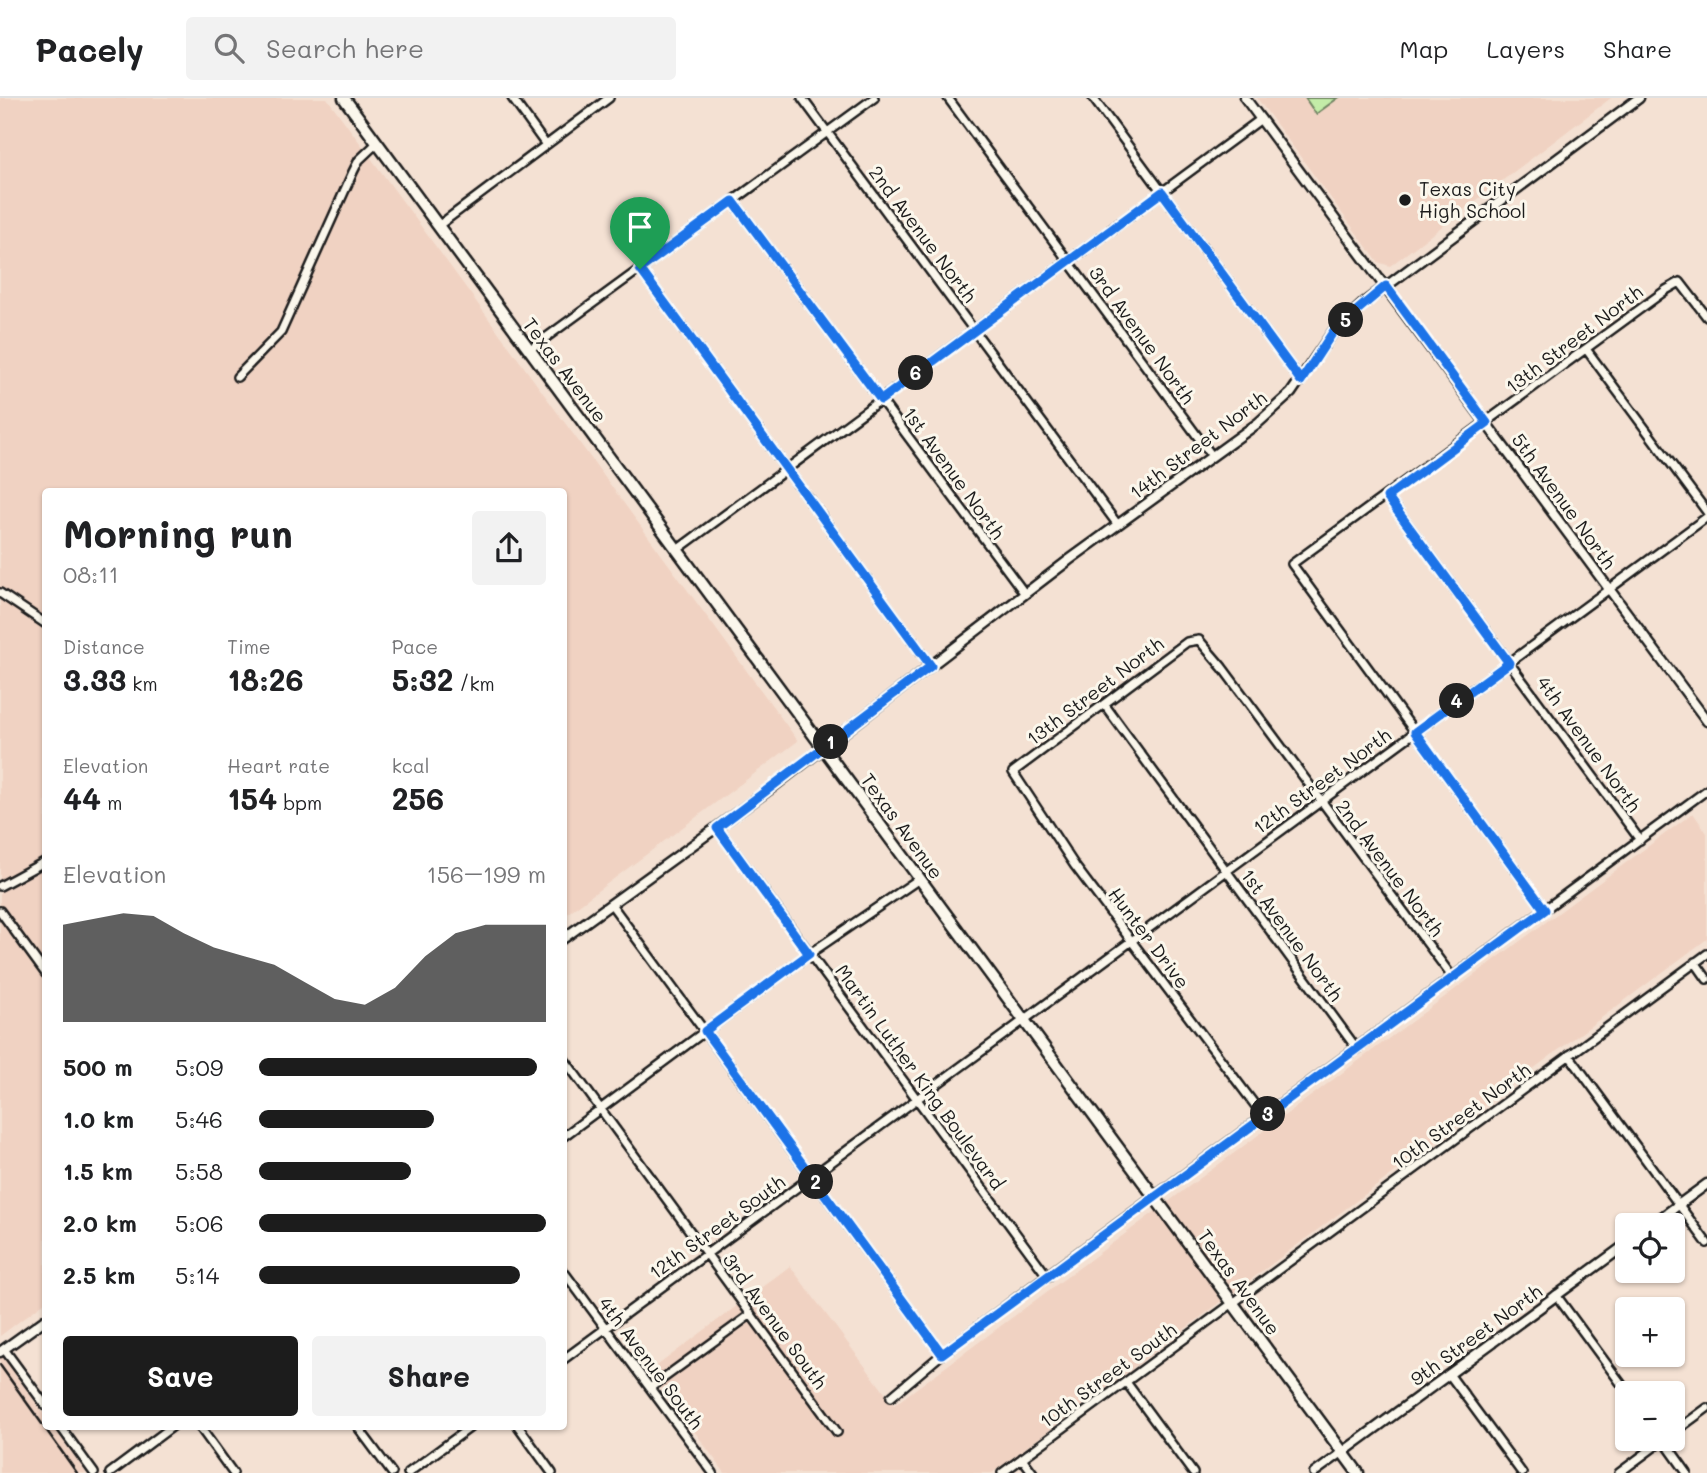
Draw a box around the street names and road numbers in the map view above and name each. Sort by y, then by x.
street label: 2nd Avenue North [864,160,983,307]
street label: 3rd Avenue North [1084,261,1201,409]
street label: 13th Street North [1500,279,1647,398]
street label: Texas Avenue [518,312,613,427]
street label: 14th Street North [1124,385,1271,504]
street label: 1st Avenue North [898,401,1011,544]
street label: 5th Avenue North [1507,428,1622,574]
street label: 13th Street North [1021,631,1168,750]
street label: 4th Avenue North [1532,671,1647,817]
street label: 12th Street North [1248,722,1396,839]
street label: Texas Avenue [856,768,949,884]
street label: 2nd Avenue North [1331,794,1450,941]
street label: 1st Avenue North [1236,863,1349,1006]
street label: Hunter Drive [1103,882,1196,993]
street label: Martin Luther King Boulevard [830,959,1011,1194]
street label: 10th Street North [1386,1057,1535,1174]
street label: 12th Street South [644,1169,790,1284]
street label: Texas Avenue [1193,1224,1286,1340]
street label: 3rd Avenue South [718,1248,833,1394]
street label: 9th Street North [1405,1278,1547,1391]
street label: 4th Avenue South [593,1291,709,1434]
street label: 10th Street South [1034,1316,1181,1433]

